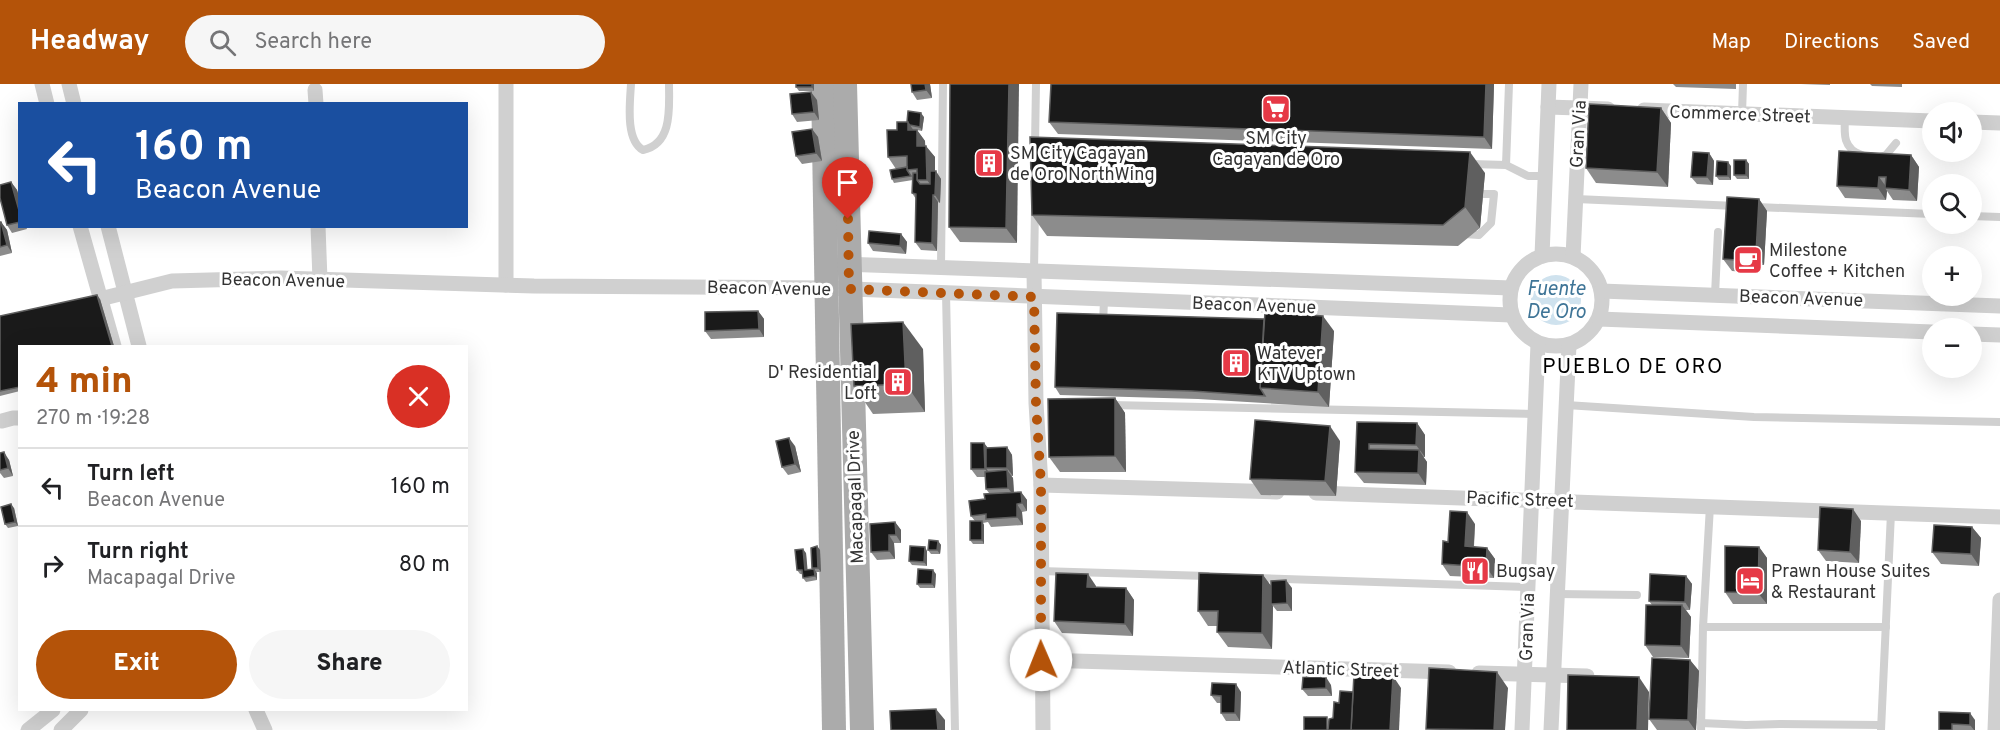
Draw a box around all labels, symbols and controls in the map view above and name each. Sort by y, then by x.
search box [185,15,605,69]
text: Headway [30,24,149,60]
icon: search [206,26,239,59]
text: Search here [254,29,372,56]
text: Map [1711,29,1751,56]
text: Directions [1784,29,1879,56]
text: Saved [1912,29,1970,56]
supermarket icon: SM City Cagayan de Oro [1260,93,1292,125]
street label: Gran Via [1566,99,1593,169]
street label: Commerce Street [1669,102,1811,129]
map controls [1922,102,1982,378]
button: sound [1922,102,1982,162]
text: 160 m [135,122,253,175]
icon: left [36,126,114,204]
place label: SM City Cagayan de Oro [1212,128,1340,172]
place label: SM City Cagayan de Oro NorthWing [1010,143,1155,187]
building icon: SM City Cagayan de Oro NorthWing [973,147,1005,179]
pin [822,157,873,219]
icon: arrive [831,166,864,199]
text: Beacon Avenue [135,174,321,208]
button: search [1922,174,1982,234]
place label: Milestone Coffee + Kitchen [1769,240,1905,284]
cafe icon: Milestone Coffee + Kitchen [1732,244,1764,276]
button: + [1922,246,1982,306]
street label: Beacon Avenue [221,269,345,294]
street label: Beacon Avenue [707,277,831,302]
water label: Fuente De Oro [1526,277,1586,326]
street label: Beacon Avenue [1738,286,1863,313]
street label: Beacon Avenue [1191,293,1316,320]
button: − [1922,318,1982,378]
place label: Watever KTV Uptown [1257,343,1356,387]
building icon: Watever KTV Uptown [1220,347,1252,379]
district label: PUEBLO DE ORO [1542,354,1724,381]
text: 4 min [36,360,133,406]
place label: D' Residential Loft [768,362,877,406]
button: close [387,365,450,428]
building icon: D' Residential Loft [882,366,914,398]
text: 270 m · 19:28 [36,406,150,432]
street label: Macapagal Drive [843,430,870,564]
text: Turn left [87,461,175,488]
icon: left [36,471,69,504]
text: 160 m [391,474,450,501]
street label: Pacific Street [1466,487,1574,514]
text: Beacon Avenue [87,488,225,514]
text: Turn right [87,539,189,566]
icon: right [36,549,69,582]
text: 80 m [399,552,450,579]
restaurant icon: Bugsay [1459,555,1491,587]
place label: Bugsay [1496,561,1555,584]
place label: Prawn House Suites & Restaurant [1771,561,1931,605]
hotel icon: Prawn House Suites & Restaurant [1734,565,1766,597]
text: Macapagal Drive [87,566,236,592]
street label: Gran Via [1516,593,1541,662]
position arrow [1009,628,1073,692]
button: Exit [36,630,237,699]
button: Share [249,630,450,699]
street label: Atlantic Street [1282,657,1400,684]

